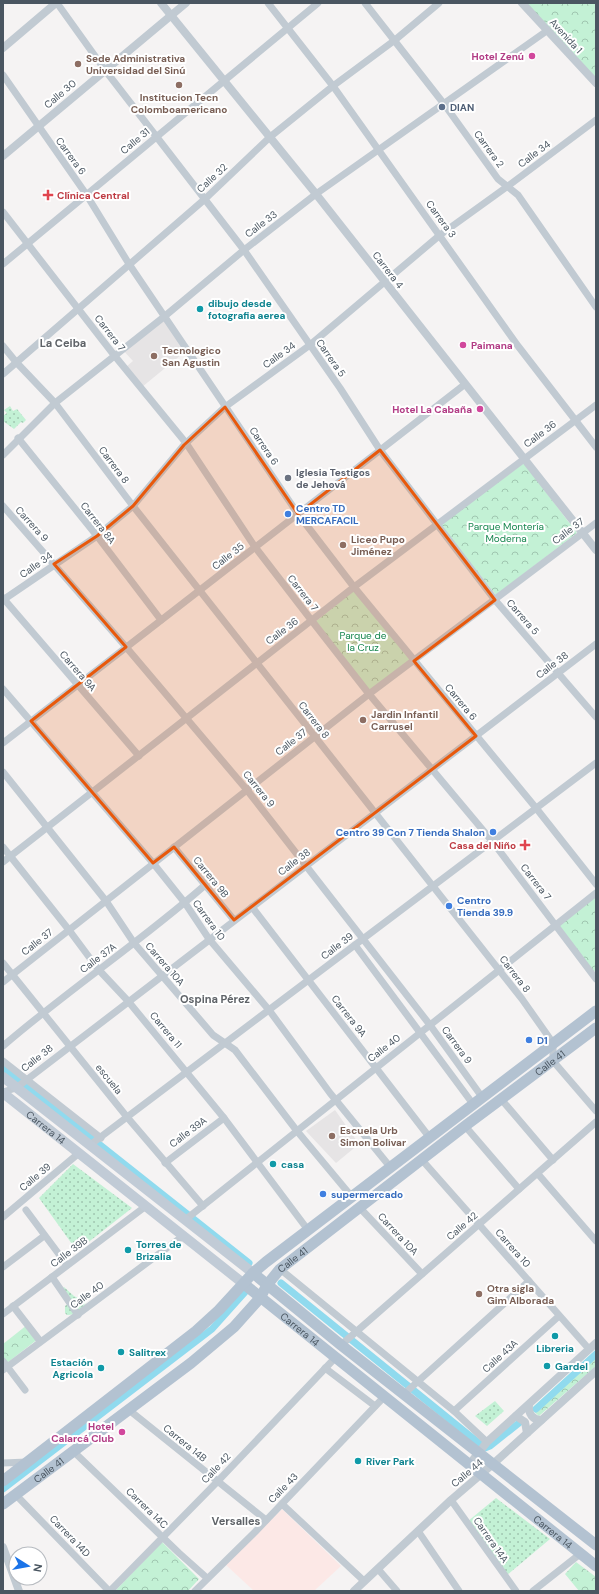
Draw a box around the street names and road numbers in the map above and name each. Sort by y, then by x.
street label: Avenida 1 [547,16,585,56]
street label: Calle 30 [41,77,79,111]
street label: Calle 31 [118,125,152,157]
street label: Carrera 2 [471,128,507,170]
street label: Carrera 6 [53,135,89,177]
street label: Calle 34 [515,138,553,170]
street label: Calle 32 [194,160,230,195]
street label: Carrera 3 [423,198,459,240]
street label: Calle 33 [242,208,280,240]
street label: Carrera 4 [370,249,406,291]
street label: Carrera 7 [92,312,128,354]
street label: Carrera 5 [313,336,349,380]
street label: Calle 34 [260,339,298,371]
street label: Calle 36 [521,417,559,451]
street label: Carrera 6 [246,424,282,468]
street label: Carrera 8 [96,444,132,486]
street label: Carrera 8A [78,499,119,547]
street label: Carrera 9 [13,503,51,545]
street label: Calle 37 [550,515,586,547]
street label: Calle 35 [209,539,247,573]
street label: Calle 34 [17,549,55,581]
street label: Carrera 7 [285,572,321,614]
street label: Carrera 5 [504,596,542,638]
street label: Calle 36 [263,614,301,648]
street label: Carrera 9A [57,648,99,694]
street label: Calle 38 [533,649,571,681]
street label: Carrera 6 [442,681,480,723]
street label: Carrera 8 [296,699,332,741]
street label: Calle 37 [273,726,309,758]
street label: Carrera 9 [240,768,278,810]
street label: Calle 38 [275,846,313,878]
street label: Carrera 9B [190,854,232,900]
street label: Carrera 7 [518,861,554,903]
street label: Carrera 10 [190,897,228,943]
street label: Calle 37 [19,926,55,958]
street label: Calle 39 [318,930,356,962]
street label: Calle 37A [77,940,119,976]
street label: Carrera 10A [143,940,188,989]
street label: Carrera 8 [497,953,533,995]
street label: Carrera 9A [329,992,370,1040]
street label: Carrera 11 [147,1009,185,1051]
street label: Carrera 9 [439,1024,475,1066]
street label: Calle 40 [365,1031,403,1065]
street label: Calle 38 [18,1041,56,1075]
street label: Calle 41 [532,1047,567,1078]
street label: escuela [93,1061,125,1097]
street label: Carrera 14 [24,1108,68,1147]
street label: Calle 39A [167,1114,210,1150]
street label: Calle 39 [17,1160,53,1194]
street label: Calle 42 [444,1209,480,1243]
street label: Carrera 10A [375,1210,421,1258]
street label: Carrera 10 [493,1226,534,1270]
street label: Calle 39B [48,1234,90,1270]
street label: Calle 41 [275,1244,310,1275]
street label: Calle 40 [68,1278,106,1312]
street label: Carrera 14 [278,1309,322,1349]
street label: Calle 43A [479,1336,521,1375]
street label: Carrera 14B [160,1421,210,1465]
street label: Calle 42 [199,1450,234,1486]
street label: Calle 41 [31,1454,66,1485]
street label: Calle 44 [448,1456,486,1490]
street label: Calle 43 [265,1470,301,1506]
street label: Carrera 14C [123,1485,171,1531]
street label: Carrera 14D [47,1512,93,1560]
street label: Carrera 14 [531,1512,575,1551]
street label: Carrera 14A [470,1515,512,1566]

